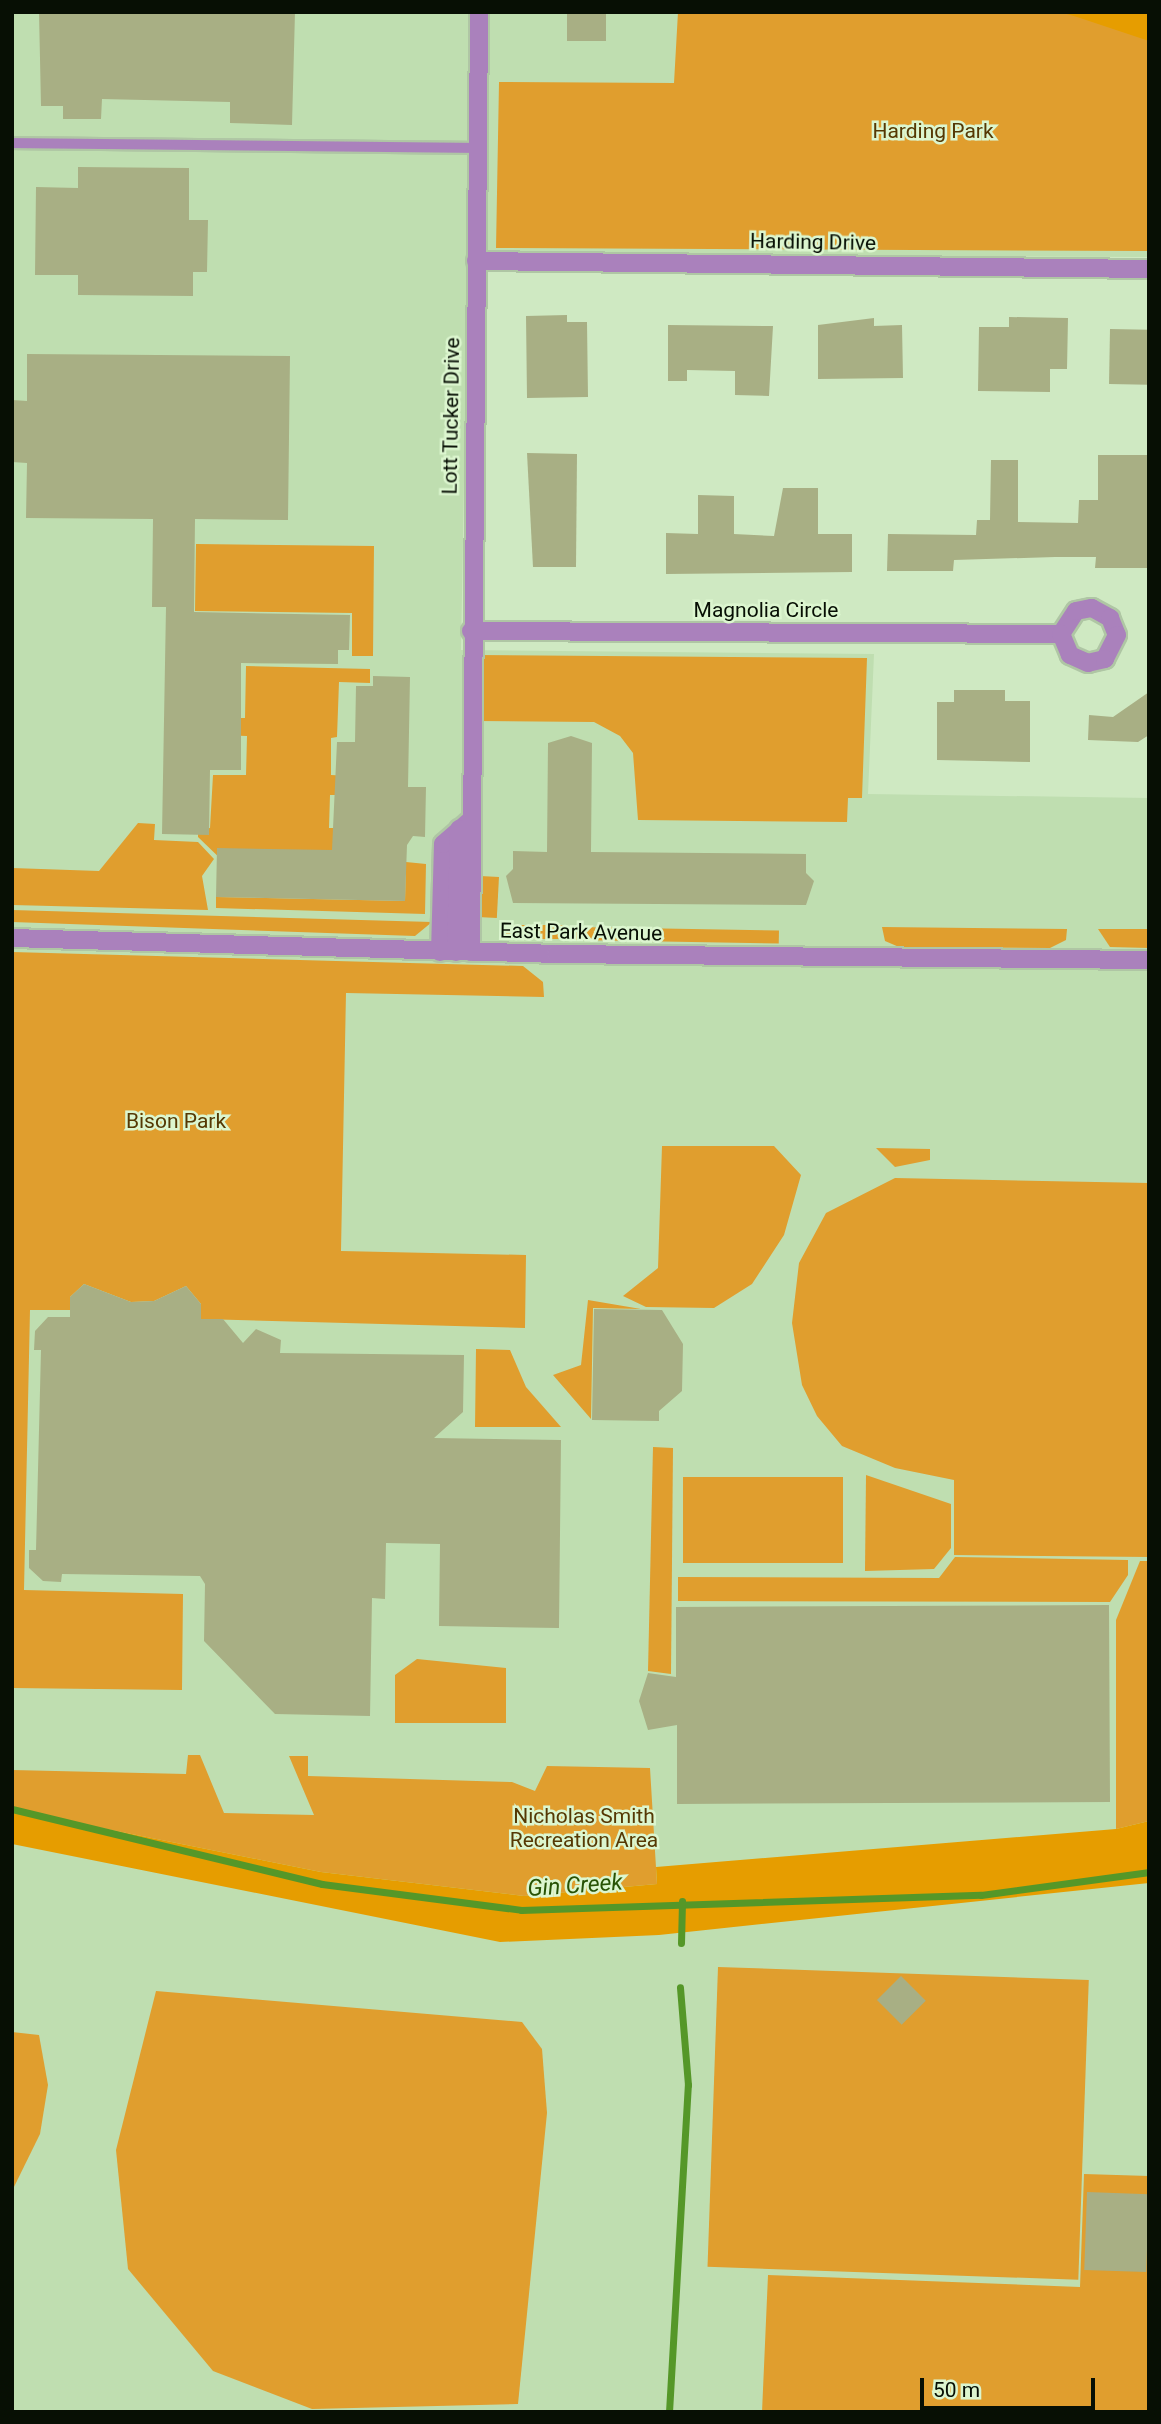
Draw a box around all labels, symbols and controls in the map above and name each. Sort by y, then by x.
park label: Harding Park [872,118,994,144]
street label: Harding Drive [750,228,876,256]
street label: Lott Tucker Drive [437,337,465,495]
street label: Magnolia Circle [694,597,838,623]
street label: East Park Avenue [500,918,662,946]
park label: Bison Park [126,1108,226,1134]
park label: Nicholas Smith Recreation Area [510,1803,658,1853]
water label: Gin Creek [526,1869,624,1903]
scale bar [923,2364,1098,2408]
text: 50 m [933,2378,980,2402]

